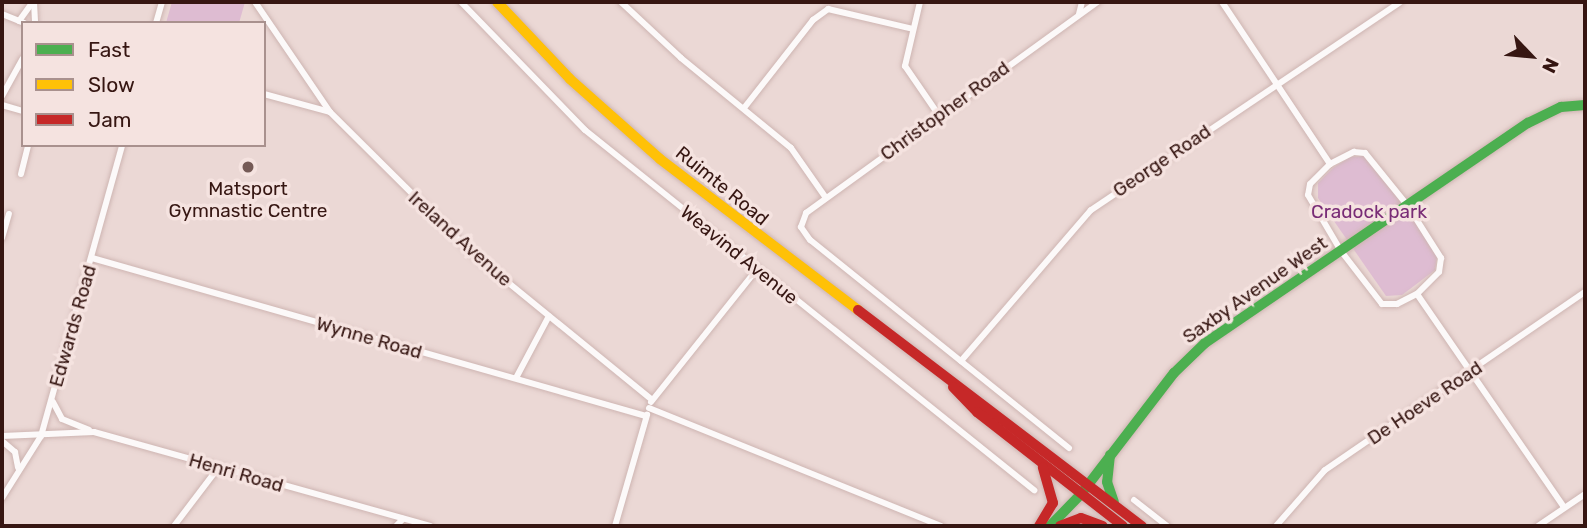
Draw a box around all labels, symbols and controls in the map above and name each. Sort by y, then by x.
legend [21,21,266,147]
north arrow [1496,21,1566,91]
text: Fast [88,37,130,62]
text: N [1537,54,1564,77]
street label: Christopher Road [876,56,1014,166]
text: Slow [88,72,135,97]
text: Jam [88,107,132,132]
street label: George Road [1109,120,1215,202]
street label: Ruimte Road [671,142,773,230]
marker: Matsport Gymnastic Centre [240,159,256,175]
place label: Matsport Gymnastic Centre [169,178,327,222]
street label: Ireland Avenue [403,186,517,292]
street label: Weavind Avenue [676,201,802,309]
park label: Cradock park [1311,201,1427,223]
street label: Saxby Avenue West [1178,231,1332,349]
street label: Edwards Road [45,262,101,390]
street label: Wynne Road [313,312,425,364]
street label: De Hoeve Road [1363,356,1487,450]
street label: Henri Road [186,449,286,497]

